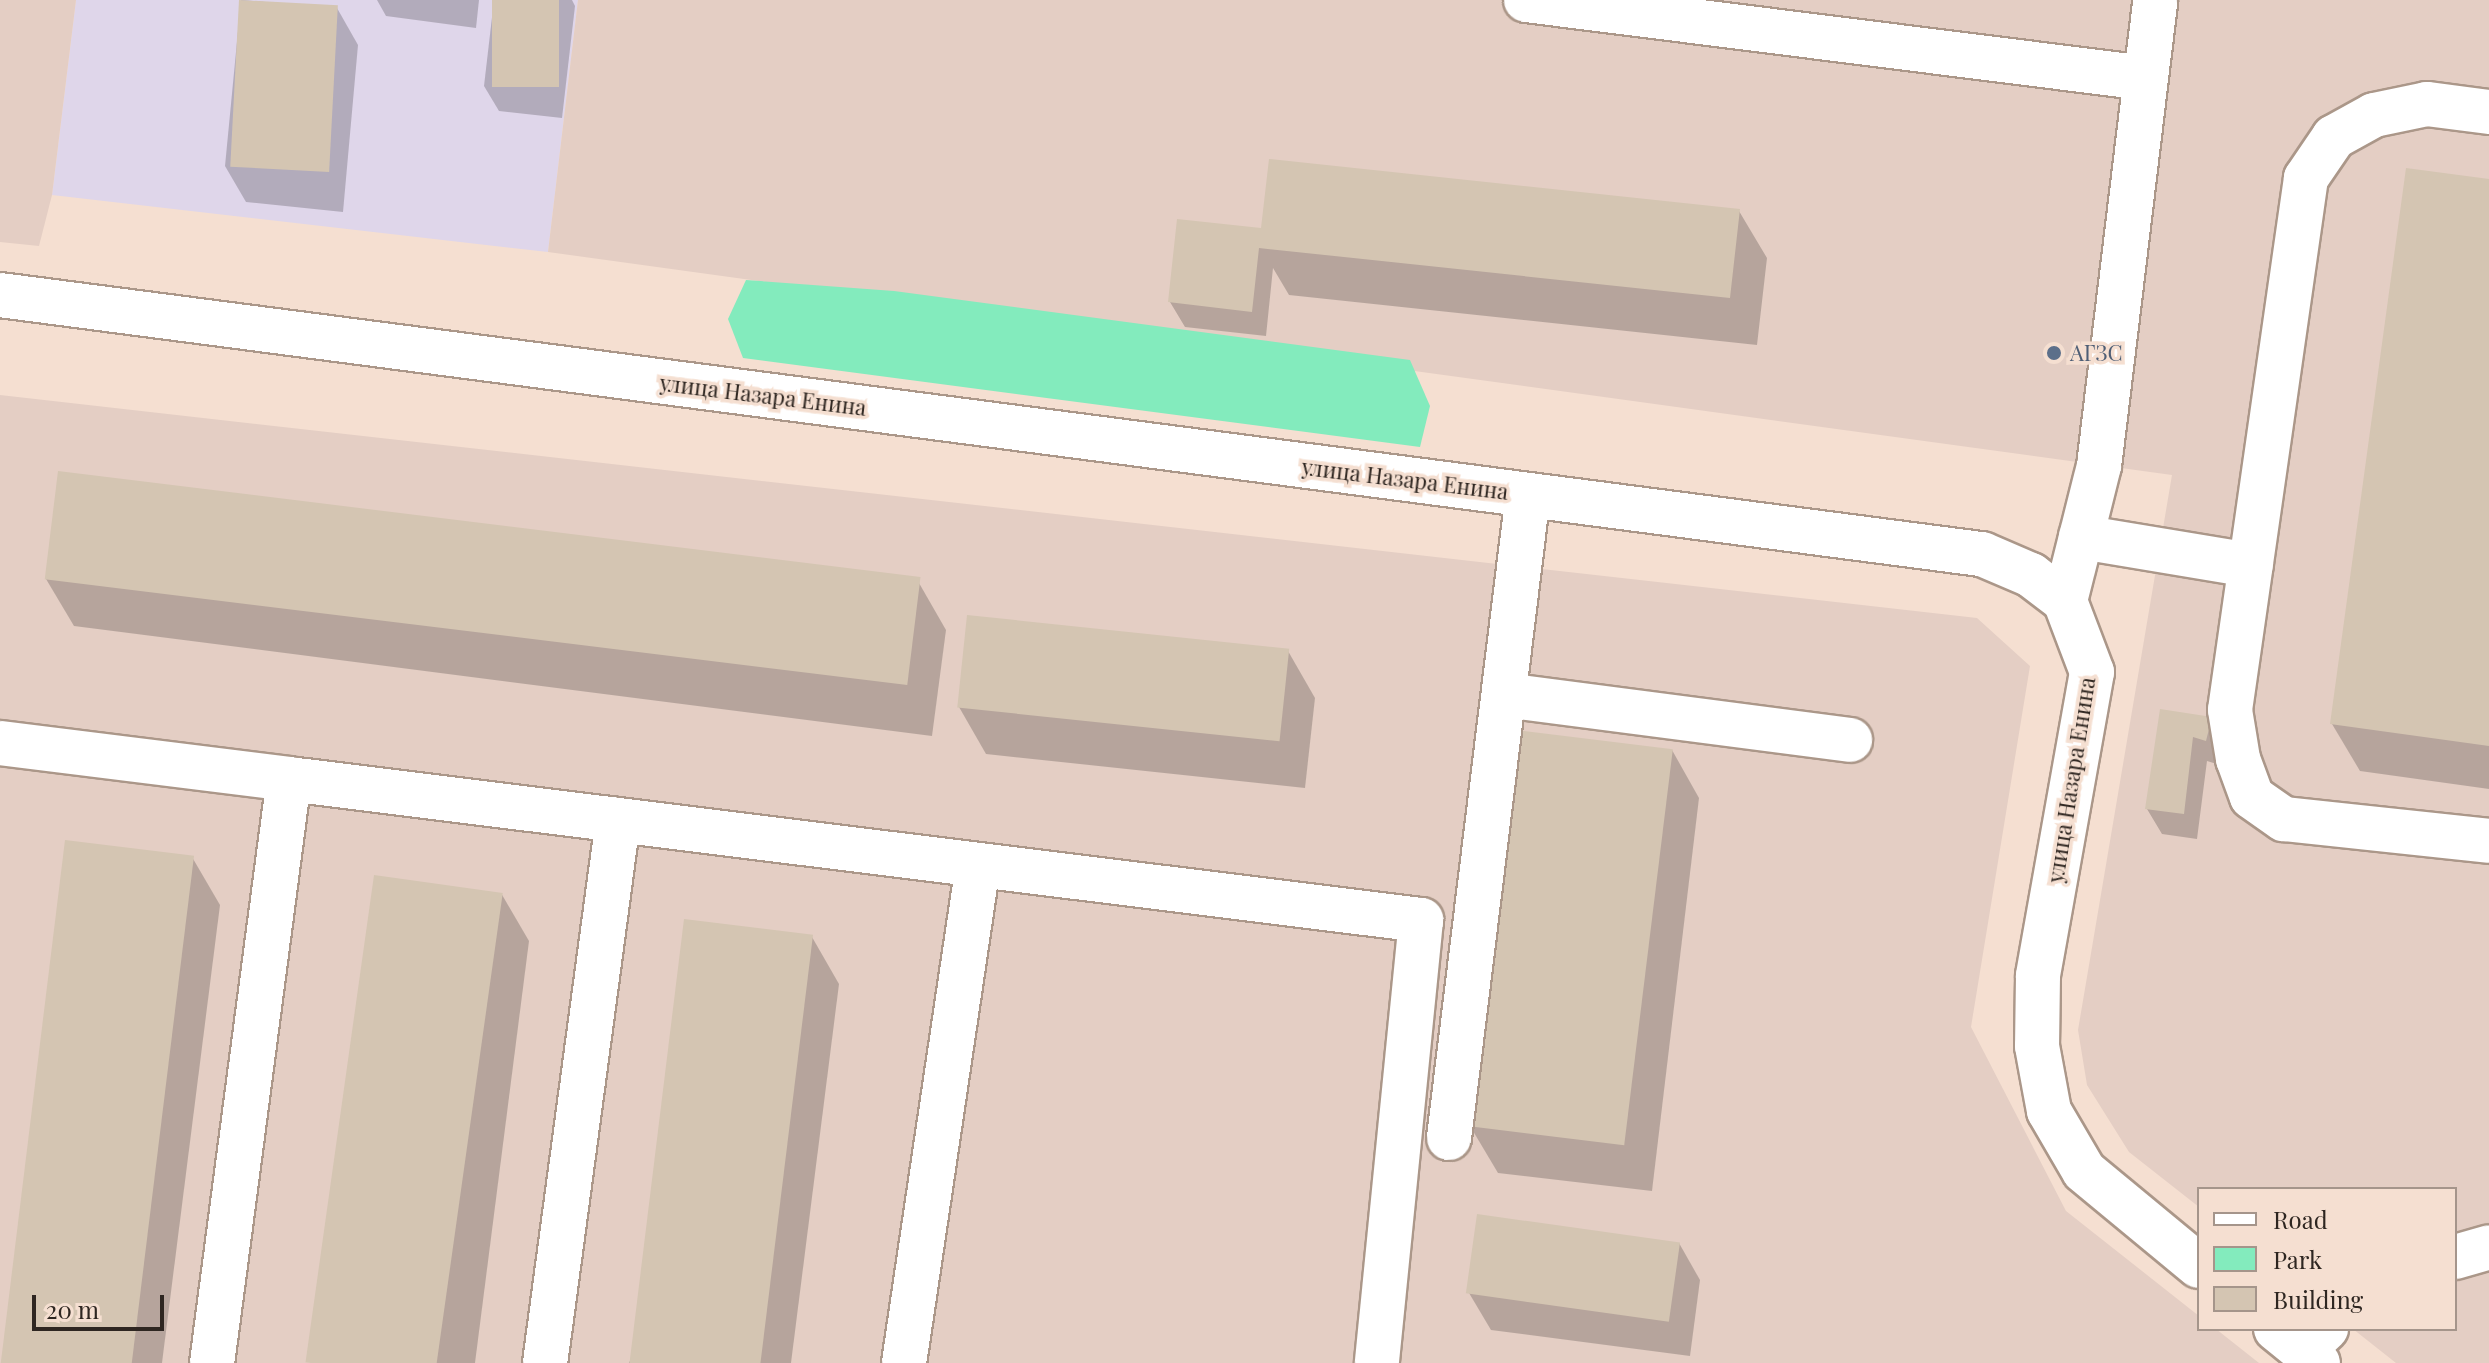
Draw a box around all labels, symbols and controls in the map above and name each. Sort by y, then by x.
place label: АГЗС [2070,340,2123,366]
marker: АГЗС [2045,344,2063,362]
street label: улица Назара Енина [658,369,868,421]
street label: улица Назара Енина [1300,453,1510,505]
street label: улица Назара Енина [2042,675,2100,885]
legend [2197,1187,2457,1331]
text: Road [2273,1203,2328,1235]
text: Park [2273,1243,2322,1275]
scale bar [36,1279,168,1329]
text: Building [2273,1283,2363,1315]
text: 20 m [46,1293,99,1325]

